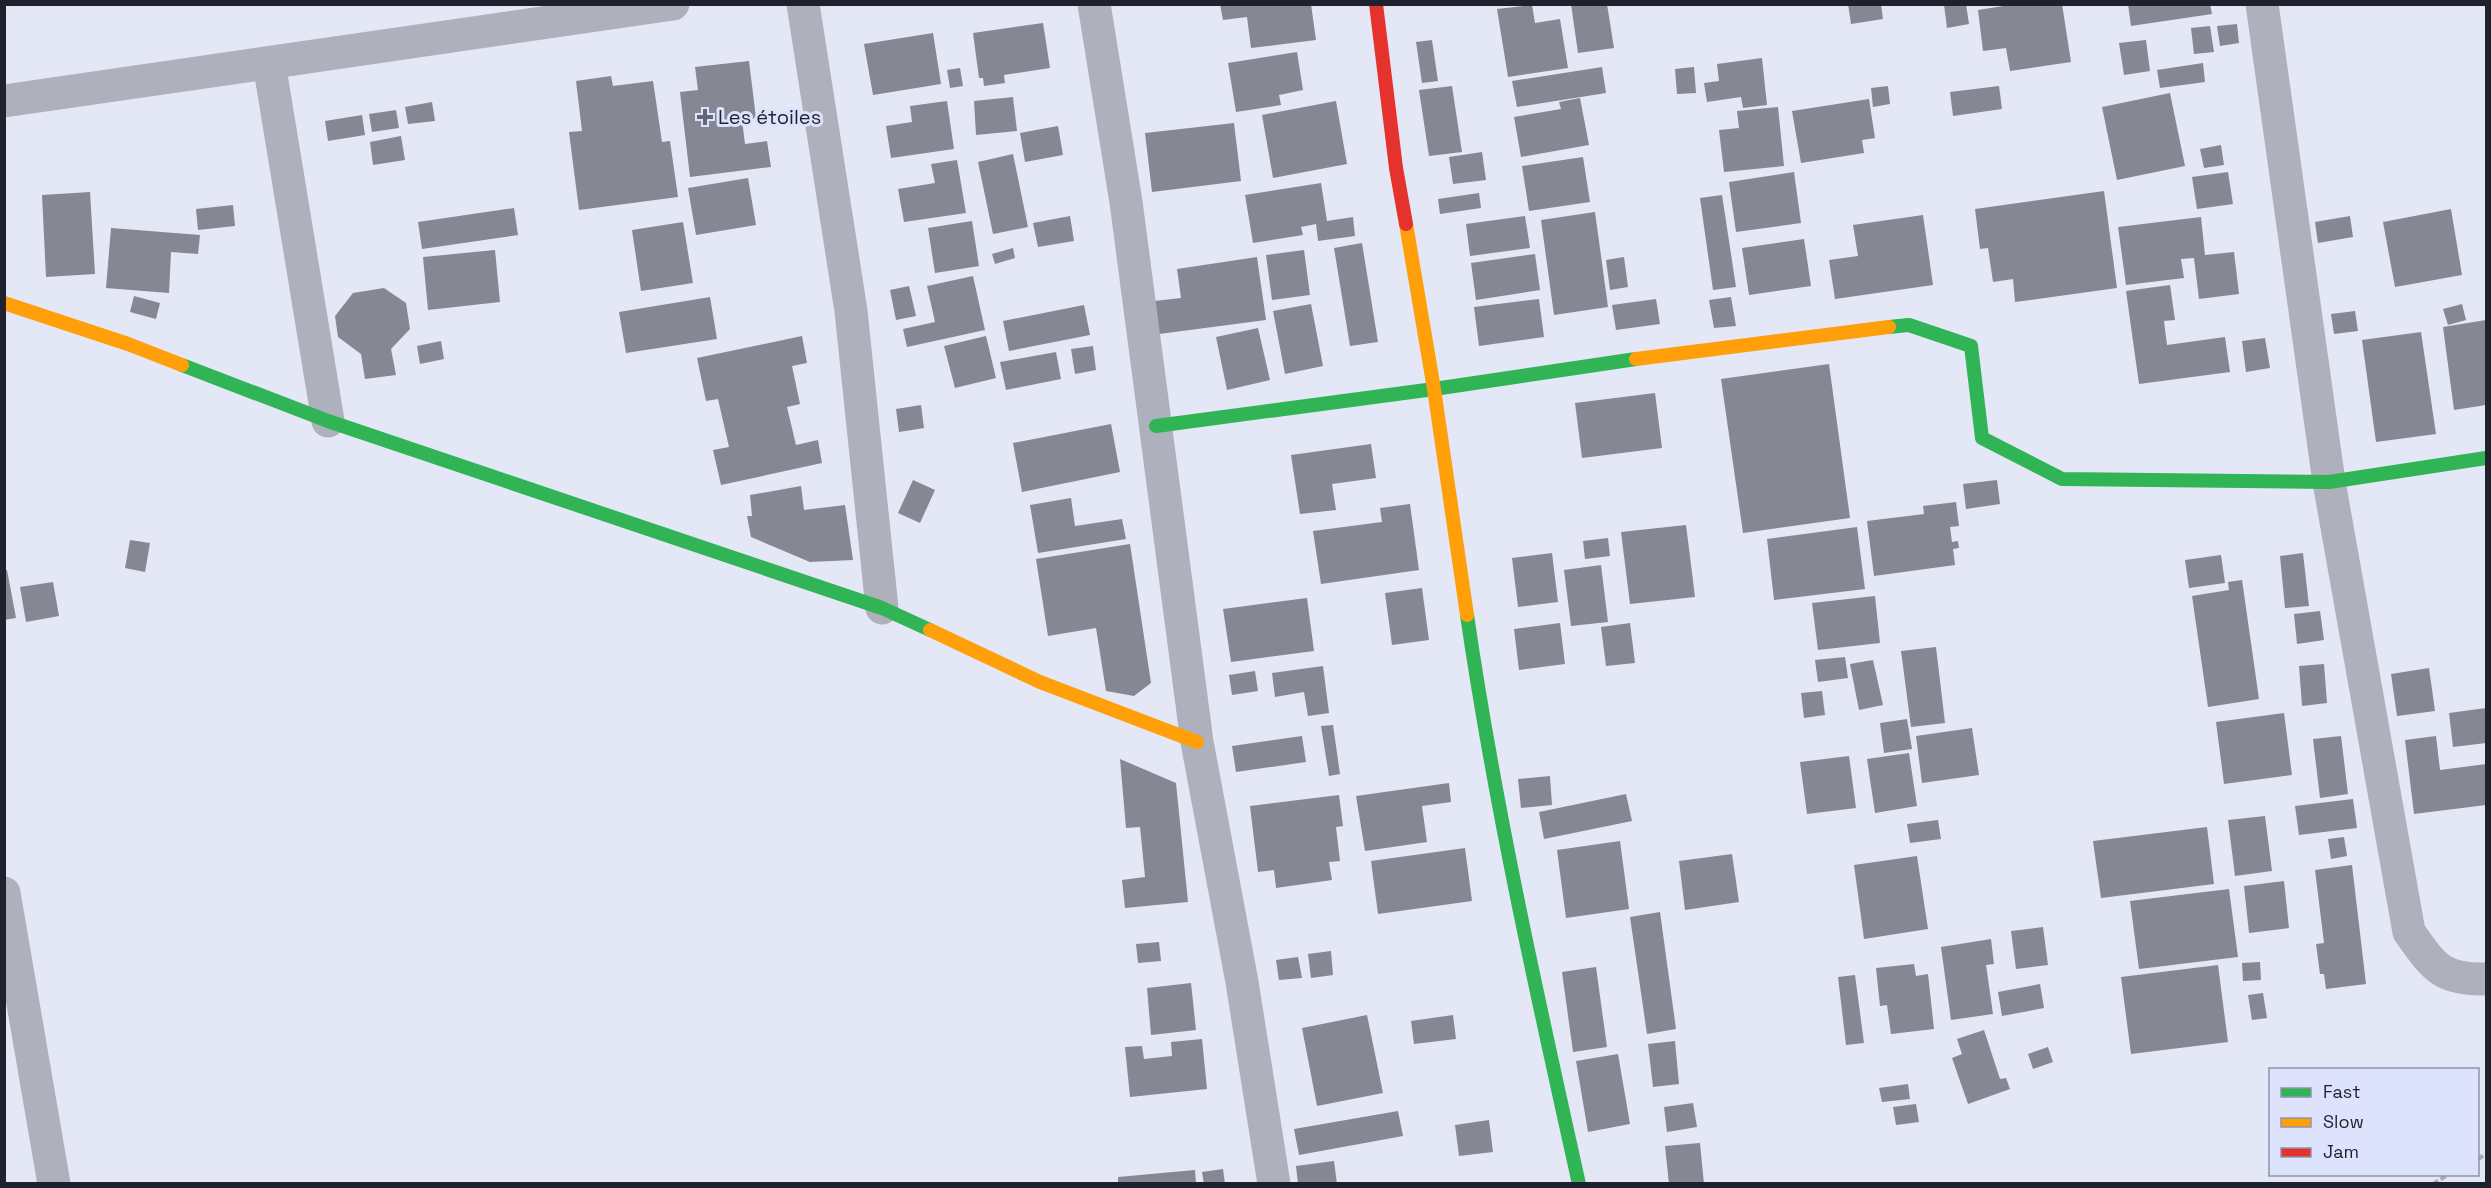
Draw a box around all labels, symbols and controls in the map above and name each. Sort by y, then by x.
place label: Les étoiles [718,104,821,130]
marker: Les étoiles [696,108,714,126]
legend [2269,1068,2479,1176]
text: Fast [2323,1080,2360,1103]
text: Slow [2323,1110,2364,1133]
text: Jam [2323,1140,2359,1163]

